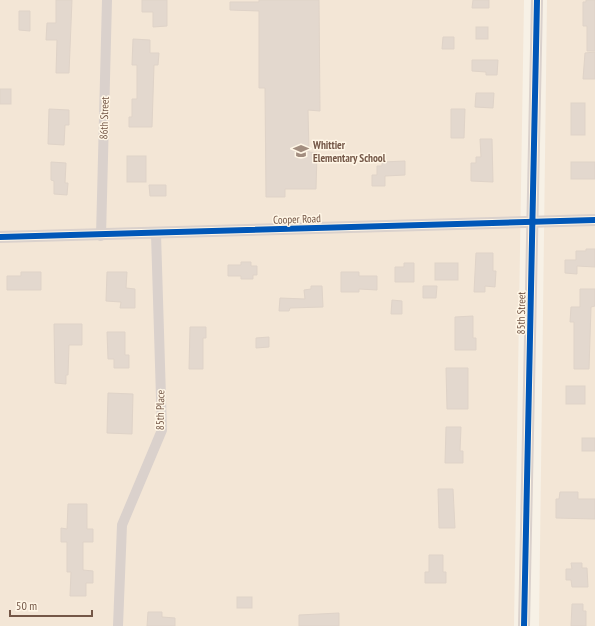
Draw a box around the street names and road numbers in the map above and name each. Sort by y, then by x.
street label: 86th Street [96,96,112,140]
street label: Cooper Road [273,211,321,227]
street label: 85th Street [514,291,528,335]
street label: 85th Place [153,389,167,430]

